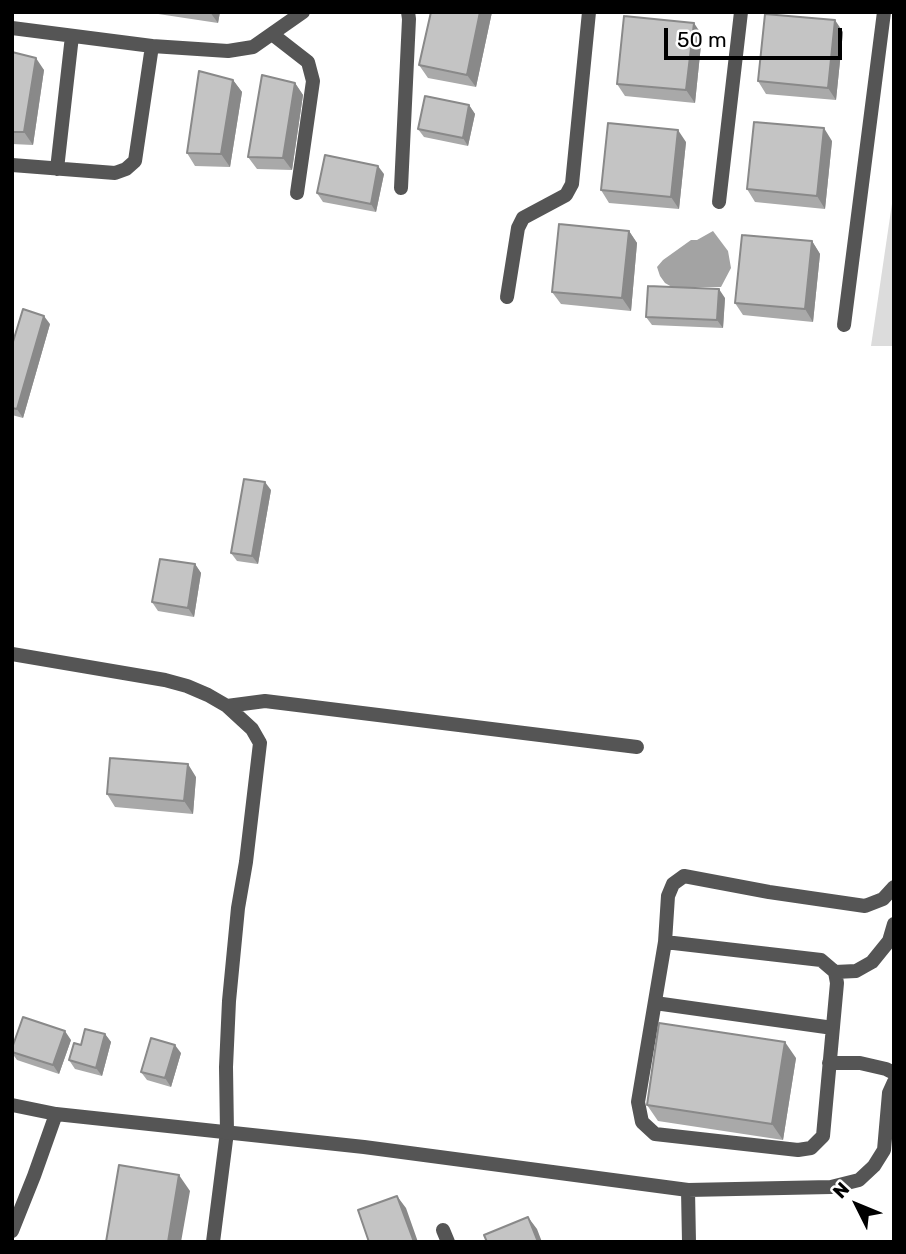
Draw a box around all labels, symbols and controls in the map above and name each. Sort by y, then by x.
scale bar [668,14,846,58]
text: 50 m [677,27,727,52]
north arrow [822,1170,892,1240]
text: N [828,1178,854,1203]

